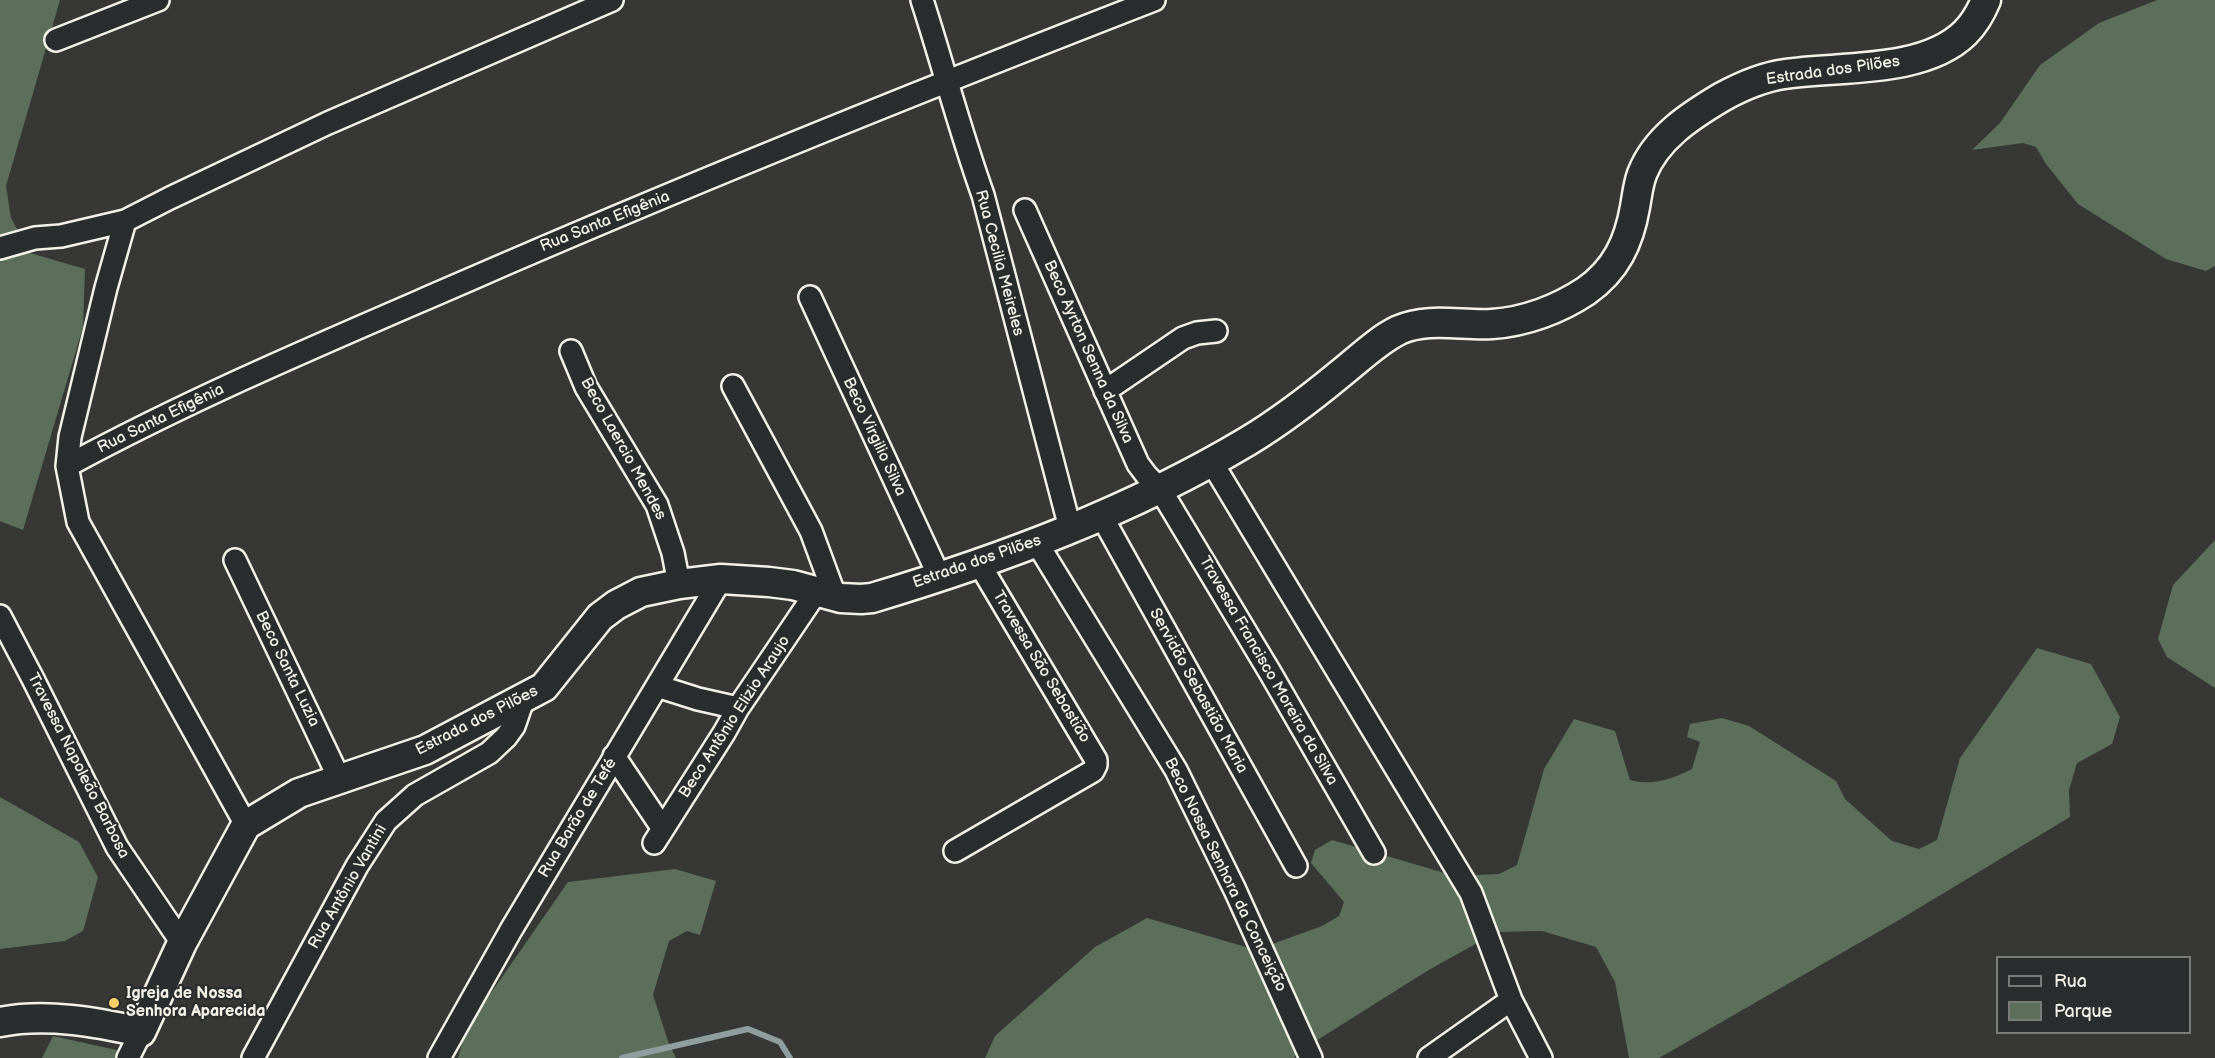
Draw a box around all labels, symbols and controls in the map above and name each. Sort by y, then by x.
street label: Estrada dos Pilões [1765,52,1901,90]
street label: Rua Santa Efigênia [537,187,673,257]
street label: Rua Cecilia Meireles [970,188,1028,338]
street label: Beco Ayrton Senna da Silva [1039,257,1137,447]
street label: Beco Laercio Mendes [576,375,670,523]
street label: Beco Virgilio Silva [838,375,910,499]
street label: Rua Santa Efigênia [95,380,227,458]
street label: Estrada dos Pilões [910,531,1044,593]
street label: Travessa Francisco Moreira da Silva [1194,553,1342,789]
street label: Travessa São Sebastião [988,588,1094,746]
street label: Servidão Sebastião Maria [1145,605,1251,777]
street label: Beco Santa Luzia [251,608,323,730]
street label: Beco Antônio Elizio Araujo [675,632,795,802]
street label: Travessa Napoleão Barbosa [23,670,133,862]
street label: Estrada dos Pilões [413,682,541,760]
street label: Rua Barão de Tefé [535,755,621,881]
street label: Beco Nossa Senhora da Conceição [1160,755,1290,995]
street label: Rua Antônio Vantini [305,821,391,953]
legend [1996,956,2191,1034]
text: Rua [2054,971,2087,992]
place label: Igreja de Nossa Senhora Aparecida [126,984,265,1022]
marker: Igreja de Nossa Senhora Aparecida [107,996,121,1010]
text: Parque [2054,1001,2112,1022]

